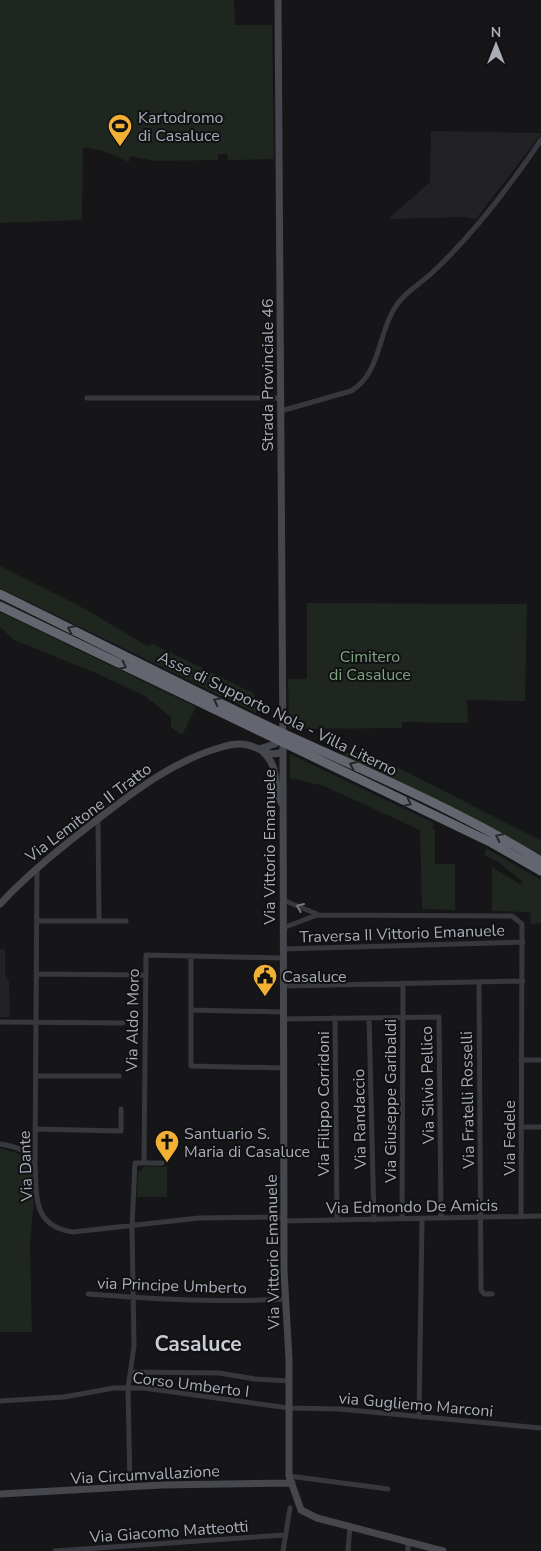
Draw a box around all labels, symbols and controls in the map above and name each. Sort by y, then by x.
north arrow [471,20,521,70]
text: N [491,23,501,42]
place label: Kartodromo di Casaluce [138,107,224,147]
sports icon: Kartodromo di Casaluce [107,113,133,147]
street label: Strada Provinciale 46 [257,299,279,451]
one-way arrow [67,625,76,635]
street label: Asse di Supporto Nola - Villa Literno [154,646,401,782]
park label: Cimitero di Casaluce [329,646,411,686]
one-way arrow [117,660,126,670]
one-way arrow [213,697,222,707]
street label: Via Lemitone II Tratto [20,758,156,868]
one-way arrow [349,761,358,772]
street label: Via Vittorio Emanuele [259,769,281,926]
one-way arrow [403,796,412,807]
one-way arrow [495,833,504,843]
one-way arrow [296,903,305,914]
street label: Traversa II Vittorio Emanuele [299,919,505,949]
public building icon: Casaluce [252,963,278,997]
place label: Casaluce [282,966,347,988]
street label: Via Aldo Moro [121,968,145,1073]
street label: Via Giuseppe Garibaldi [380,1019,402,1184]
street label: Via Silvio Pellico [416,1026,440,1145]
street label: Via Filippo Corridoni [313,1031,335,1178]
street label: Via Fratelli Rosselli [456,1031,480,1170]
street label: Via Randaccio [348,1068,372,1170]
street label: Via Fedele [499,1100,521,1177]
place label: Santuario S. Maria di Casaluce [184,1123,310,1163]
church icon: Santuario S. Maria di Casaluce [154,1129,180,1163]
street label: Via Dante [14,1130,38,1203]
street label: Via Vittorio Emanuele [261,1174,285,1331]
street label: Via Edmondo De Amicis [325,1194,498,1220]
street label: via Principe Umberto [97,1272,247,1300]
district label: Casaluce [154,1330,242,1358]
street label: Corso Umberto I [131,1367,250,1403]
street label: via Gugliemo Marconi [338,1387,494,1423]
street label: Via Circumvallazione [69,1460,220,1490]
street label: Via Giacomo Matteotti [88,1515,249,1549]

